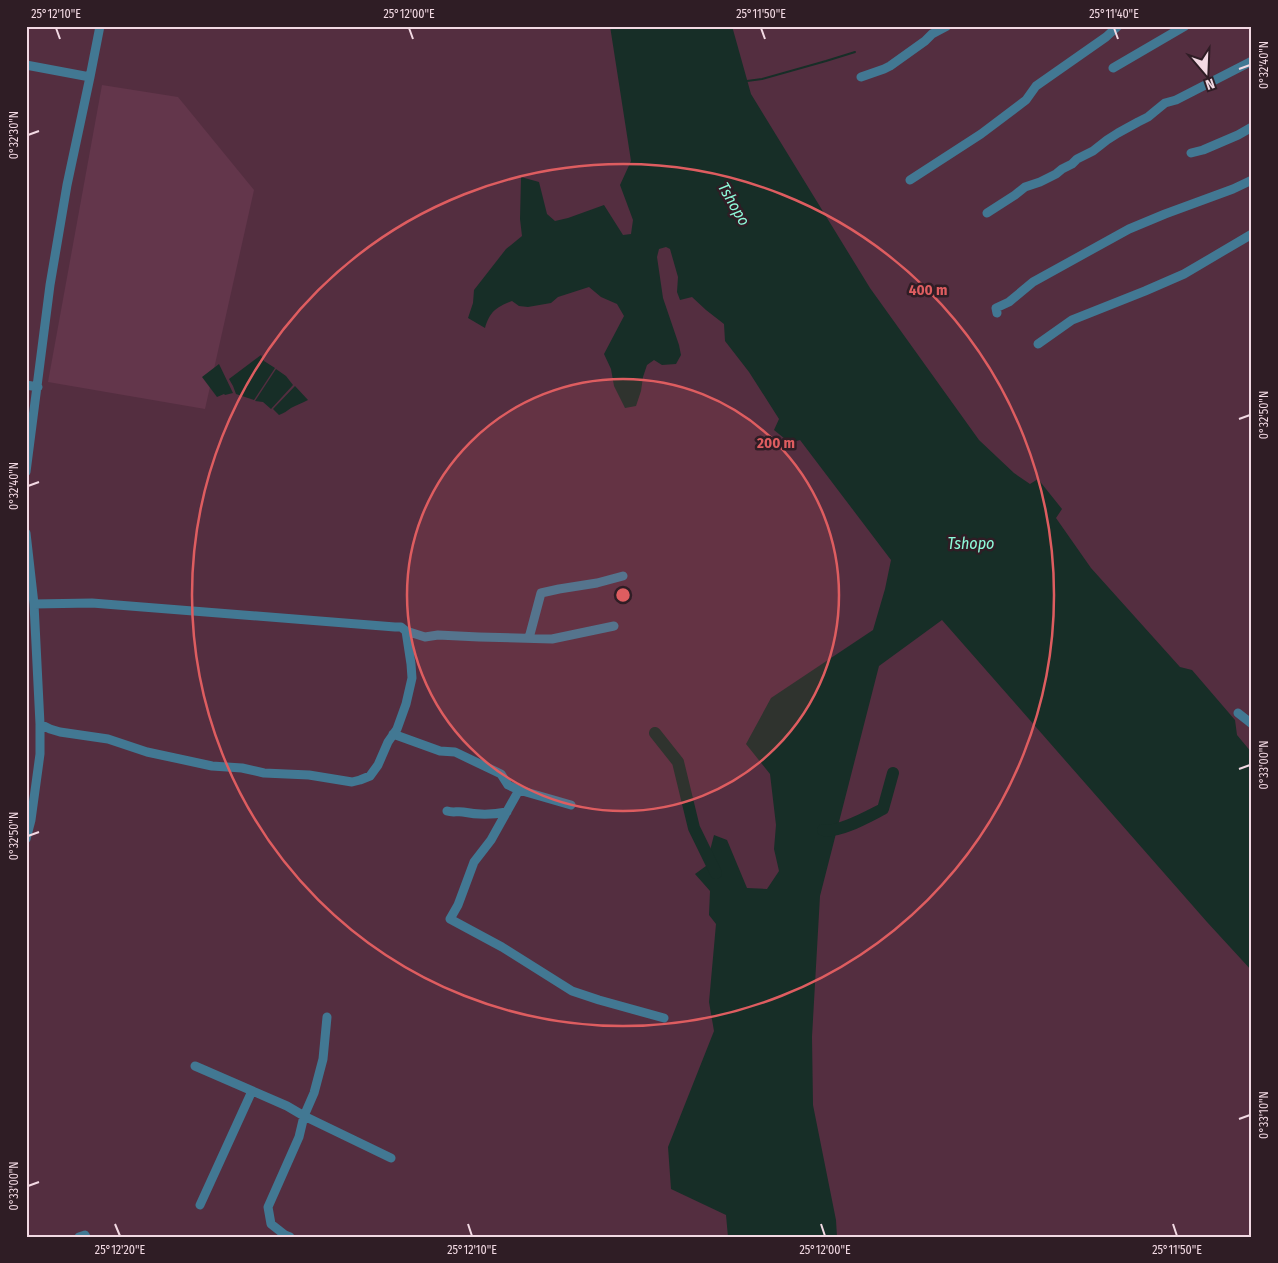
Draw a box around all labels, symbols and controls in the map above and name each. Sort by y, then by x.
text: 25°12'10"E [31,7,81,21]
text: 25°12'00"E [383,7,435,21]
text: 25°11'50"E [736,7,786,21]
text: 25°11'40"E [1089,7,1139,21]
text: 0°32'40"N [1257,41,1271,89]
north arrow [1180,48,1230,98]
text: N [1203,74,1217,93]
text: 0°32'30"N [7,111,21,159]
water label: Tshopo [714,179,754,229]
text: 400 m [909,281,947,299]
text: 0°32'50"N [1257,391,1271,439]
text: 200 m [756,434,795,452]
text: 0°32'40"N [7,462,21,510]
water label: Tshopo [948,534,994,553]
centre of rings [614,586,632,604]
text: 0°33'00"N [1257,740,1271,790]
text: 0°32'50"N [7,812,21,860]
text: 0°33'10"N [1257,1091,1271,1139]
text: 0°33'00"N [7,1161,21,1211]
text: 25°12'20"E [95,1243,146,1257]
text: 25°12'10"E [447,1243,497,1257]
text: 25°12'00"E [799,1243,851,1257]
text: 25°11'50"E [1152,1243,1202,1257]

